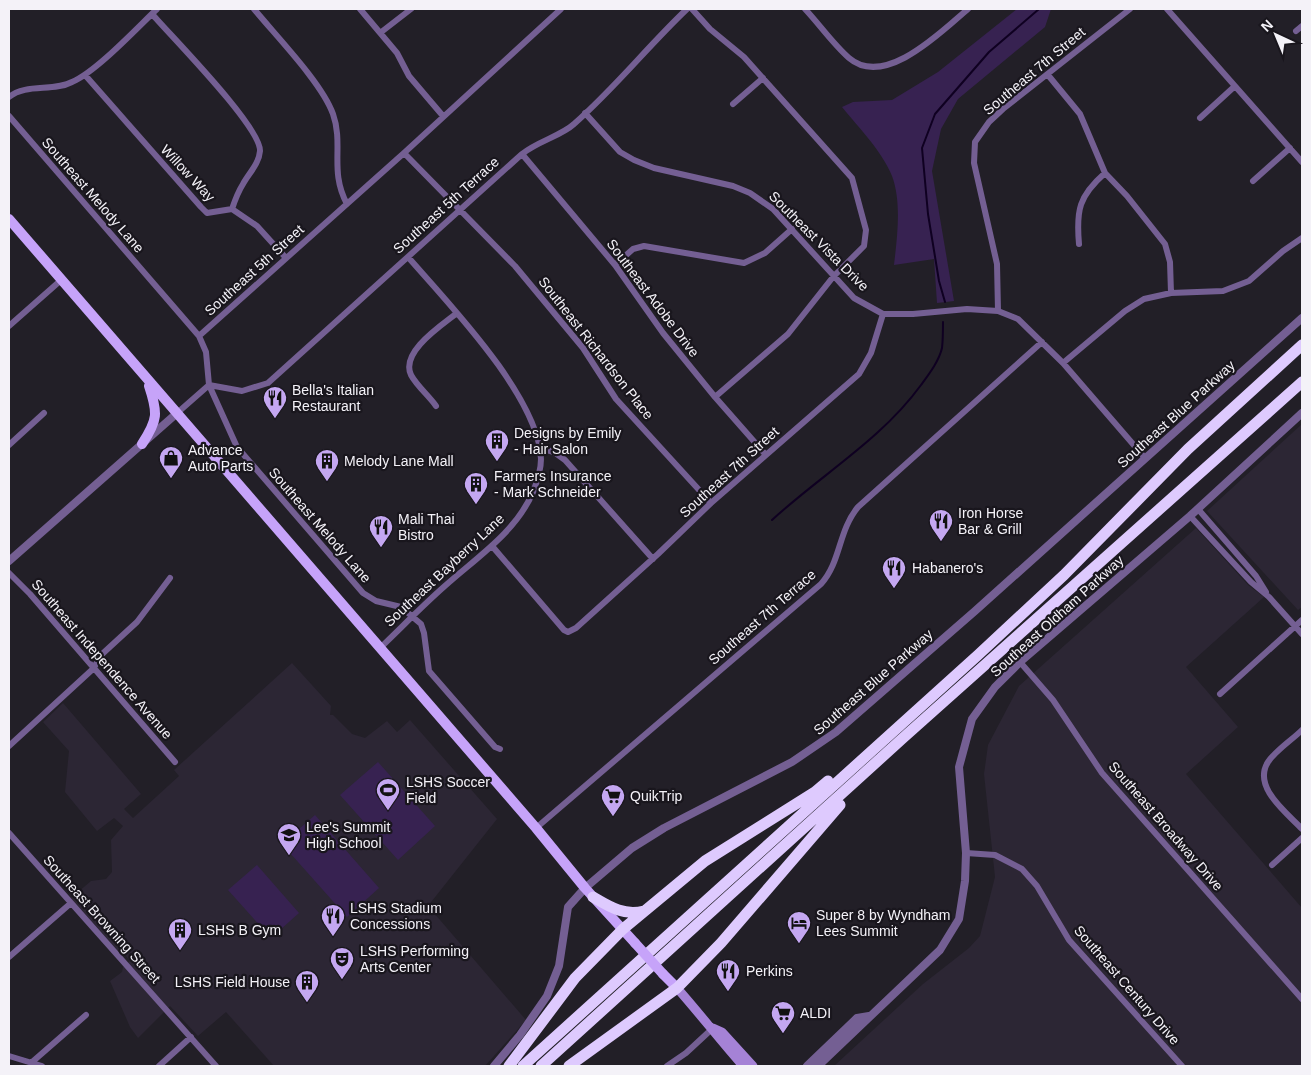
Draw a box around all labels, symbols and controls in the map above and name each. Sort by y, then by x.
north arrow [1251,10,1301,60]
text: N [1258,16,1276,35]
street label: Southeast 7th Street [980,24,1088,118]
street label: Southeast Melody Lane [39,134,147,256]
street label: Willow Way [158,141,218,205]
street label: Southeast 5th Terrace [390,153,502,257]
street label: Southeast Vista Drive [766,188,872,294]
street label: Southeast 5th Street [201,221,307,319]
street label: Southeast Adobe Drive [604,236,703,360]
street label: Southeast Richardson Place [535,273,657,423]
street label: Southeast Blue Parkway [1114,357,1238,471]
place label: Bella's Italian Restaurant [292,382,374,414]
restaurant icon: Bella's Italian Restaurant [262,385,288,419]
street label: Southeast 7th Street [676,423,782,521]
place label: Designs by Emily - Hair Salon [514,425,621,457]
building icon: Designs by Emily - Hair Salon [484,428,510,462]
place label: Advance Auto Parts [188,442,253,474]
shop icon: Advance Auto Parts [158,445,184,479]
building icon: Melody Lane Mall [314,448,340,482]
place label: Melody Lane Mall [344,453,454,469]
street label: Southeast Melody Lane [266,464,374,586]
place label: Farmers Insurance - Mark Schneider [494,468,612,500]
building icon: Farmers Insurance - Mark Schneider [463,471,489,505]
place label: Iron Horse Bar & Grill [958,505,1024,537]
restaurant icon: Iron Horse Bar & Grill [928,508,954,542]
street label: Southeast Bayberry Lane [381,510,507,630]
place label: Mali Thai Bistro [398,511,455,543]
restaurant icon: Mali Thai Bistro [368,514,394,548]
street label: Southeast Oldham Parkway [987,552,1127,680]
restaurant icon: Habanero's [881,555,907,589]
place label: Habanero's [912,560,983,576]
street label: Southeast 7th Terrace [705,566,819,668]
street label: Southeast Independence Avenue [28,576,176,742]
street label: Southeast Blue Parkway [810,626,936,738]
street label: Southeast Broadway Drive [1106,758,1227,894]
place label: LSHS Soccer Field [406,774,490,806]
sports icon: LSHS Soccer Field [375,777,401,811]
supermarket icon: QuikTrip [600,783,626,817]
place label: QuikTrip [630,788,683,804]
place label: Lee's Summit High School [306,819,390,851]
school or university icon: Lee's Summit High School [276,822,302,856]
street label: Southeast Browning Street [40,852,164,986]
place label: LSHS Stadium Concessions [350,900,442,932]
restaurant icon: LSHS Stadium Concessions [320,903,346,937]
place label: Super 8 by Wyndham Lees Summit [816,907,951,939]
hotel icon: Super 8 by Wyndham Lees Summit [786,910,812,944]
building icon: LSHS B Gym [167,917,193,951]
place label: LSHS B Gym [198,922,281,938]
street label: Southeast Century Drive [1071,922,1183,1048]
place label: LSHS Performing Arts Center [360,943,469,975]
theatre icon: LSHS Performing Arts Center [329,946,355,980]
restaurant icon: Perkins [715,958,741,992]
place label: Perkins [746,963,793,979]
building icon: LSHS Field House [294,969,320,1003]
place label: LSHS Field House [175,974,290,990]
supermarket icon: ALDI [770,1000,796,1034]
place label: ALDI [800,1005,831,1021]

